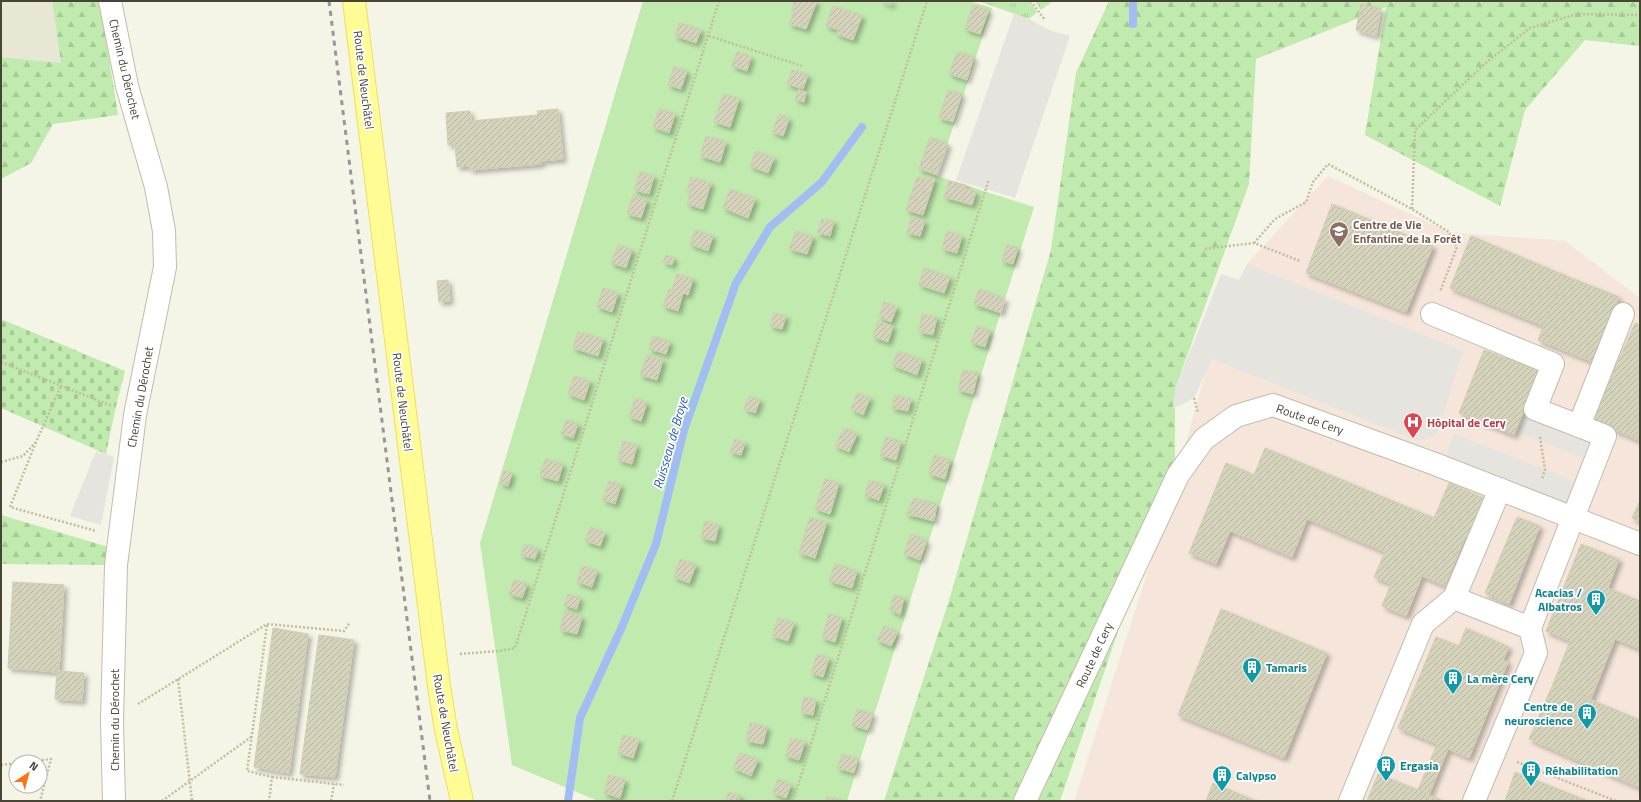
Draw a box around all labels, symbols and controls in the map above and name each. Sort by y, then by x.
street label: Chemin du Dérochet [104,17,146,122]
street label: Route de Neuchâtel [349,30,379,130]
place label: Centre de Vie Enfantine de la Forêt [1353,215,1462,248]
school or university icon: Centre de Vie Enfantine de la Forêt [1328,220,1350,248]
street label: Chemin du Dérochet [122,344,158,449]
street label: Route de Neuchâtel [388,352,418,452]
water label: Ruisseau de Broye [647,394,693,491]
street label: Route de Cery [1274,399,1347,440]
hospital icon: Hôpital de Cery [1402,411,1424,439]
place label: Hôpital de Cery [1427,413,1506,432]
place label: Acacias / Albatros [1535,583,1582,616]
building icon: Acacias / Albatros [1585,588,1607,616]
street label: Route de Cery [1071,619,1118,691]
building icon: Tamaris [1241,656,1263,684]
place label: Tamaris [1266,658,1307,677]
building icon: La mère Cery [1442,667,1464,695]
street label: Chemin du Dérochet [105,668,124,771]
place label: La mère Cery [1467,669,1534,688]
street label: Route de Neuchâtel [428,673,464,773]
place label: Centre de neuroscience [1504,697,1573,730]
building icon: Centre de neuroscience [1576,702,1598,730]
north arrow [8,754,48,794]
building icon: Ergasia [1375,754,1397,782]
place label: Ergasia [1400,756,1439,775]
text: N [26,757,42,775]
building icon: Réhabilitation [1520,759,1542,787]
place label: Réhabilitation [1545,761,1618,780]
building icon: Calypso [1211,764,1233,792]
place label: Calypso [1236,766,1276,785]

